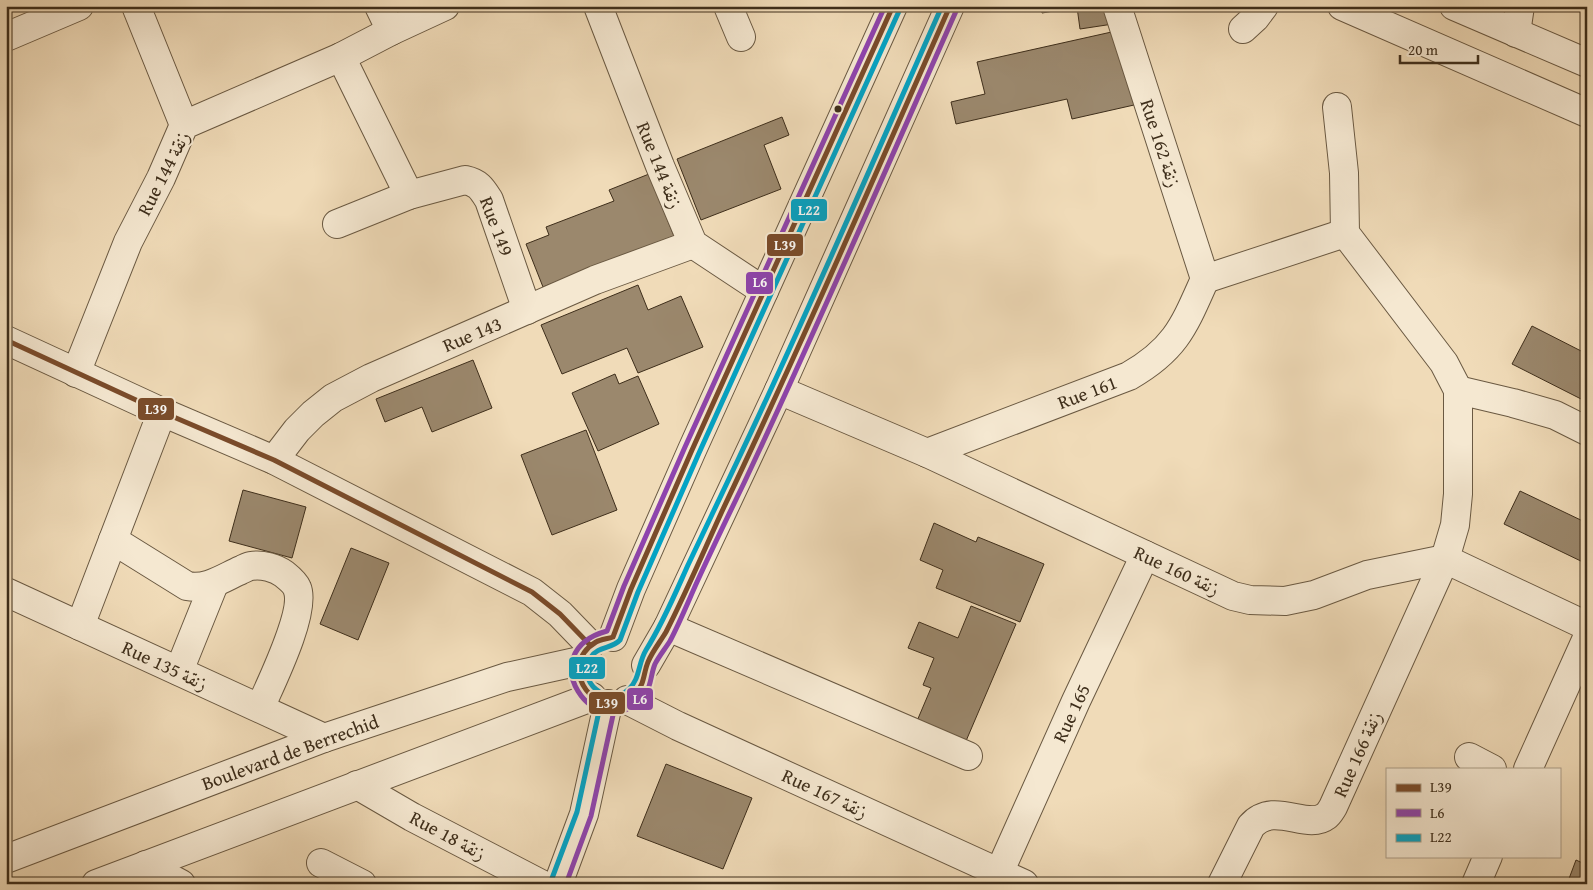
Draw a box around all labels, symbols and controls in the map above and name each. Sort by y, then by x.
scale bar [1400,32,1478,64]
text: 20 m [1408,39,1439,60]
street label: Rue 162 زنقة [1134,95,1188,191]
unlabelled marker [833,104,843,114]
street label: Rue 144 زنقة [630,117,690,213]
street label: Rue 144 زنقة [130,126,196,220]
street label: Rue 149 [473,192,521,260]
line badge: L22 [790,198,828,222]
text: L22 [798,200,820,220]
line badge: L39 [766,233,804,257]
text: L39 [774,235,796,255]
line badge: L6 [745,271,774,295]
text: L6 [753,272,767,292]
street label: Rue 143 [438,309,506,359]
street label: Rue 161 [1053,368,1121,416]
line badge: L39 [137,397,175,421]
text: L39 [145,399,167,419]
street label: Rue 160 زنقة [1130,538,1224,602]
street label: Rue 135 زنقة [118,633,212,697]
line badge: L22 [568,656,606,680]
text: L22 [576,658,598,678]
street label: Rue 165 [1045,679,1097,747]
line badge: L6 [626,687,654,711]
text: L6 [633,689,647,709]
line badge: L39 [588,691,626,715]
text: L39 [596,693,618,713]
street label: Rue 166 زنقة [1326,706,1388,802]
street label: Boulevard de Berrechid [198,707,383,797]
street label: Rue 167 زنقة [778,761,872,825]
legend [1386,768,1560,858]
text: L39 [1430,776,1452,797]
text: L6 [1430,802,1445,823]
street label: Rue 18 زنقة [405,803,491,867]
text: L22 [1430,826,1452,847]

